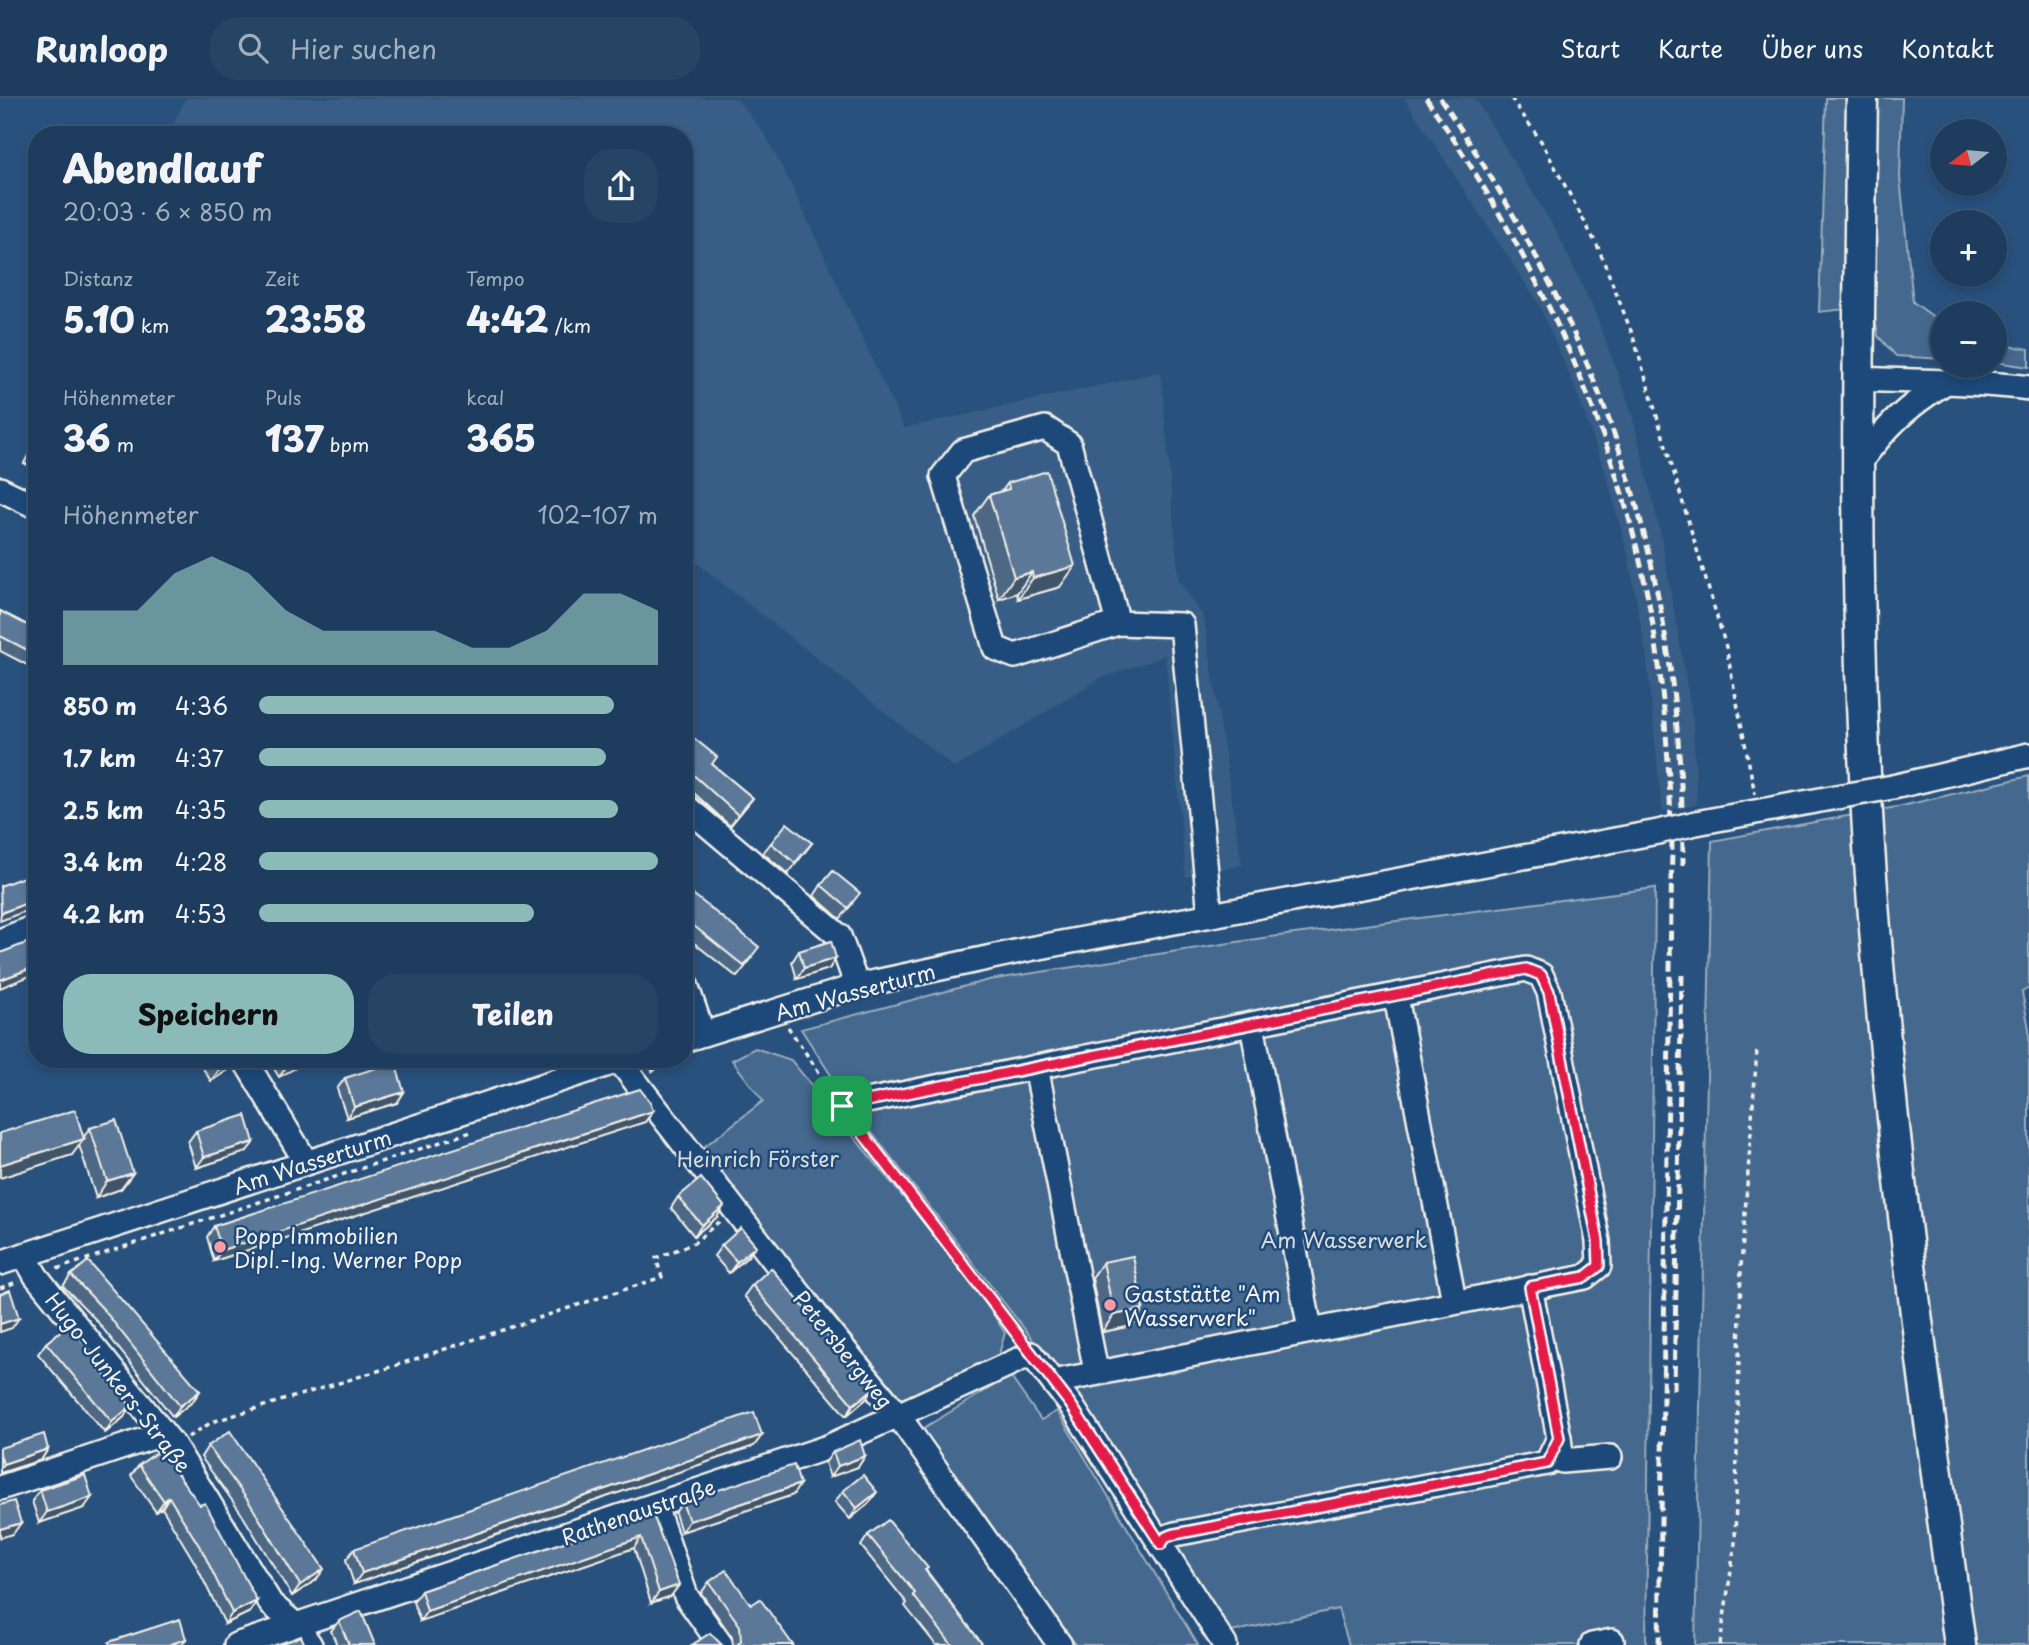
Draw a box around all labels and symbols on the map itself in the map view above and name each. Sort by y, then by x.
north arrow [1930,119,2007,196]
street label: Am Wasserturm [771,954,939,1028]
pin [812,1076,872,1136]
street label: Am Wasserturm [229,1120,395,1202]
park label: Heinrich Förster [677,1142,839,1174]
place label: Popp Immobilien Dipl.-Ing. Werner Popp [234,1219,462,1275]
park label: Am Wasserwerk [1261,1223,1427,1255]
marker: Popp Immobilien Dipl.-Ing. Werner Popp [212,1239,228,1255]
place label: Gaststätte "Am Wasserwerk" [1124,1277,1280,1333]
street label: Petersbergweg [786,1283,902,1415]
street label: Hugo-Junkers-Straße [38,1285,200,1479]
marker: Gaststätte "Am Wasserwerk" [1102,1297,1118,1313]
street label: Rathenaustraße [557,1470,719,1552]

